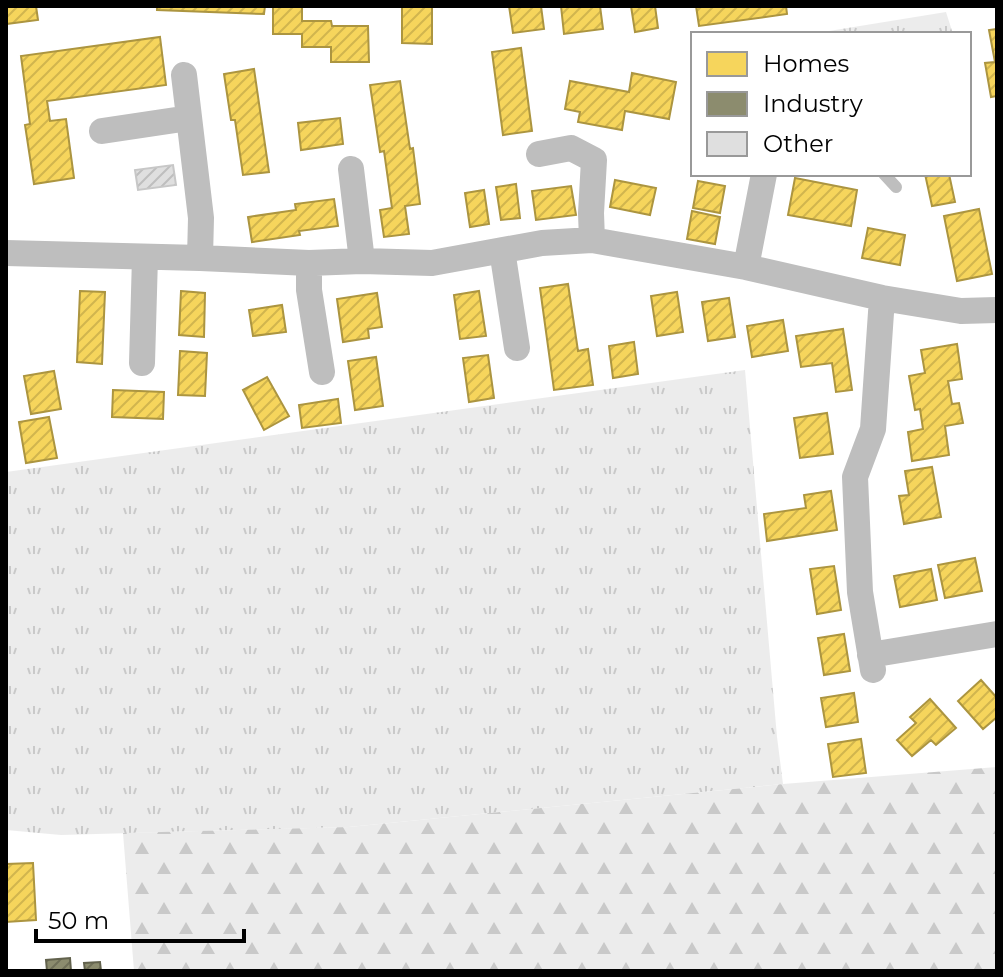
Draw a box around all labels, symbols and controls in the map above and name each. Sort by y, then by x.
legend [691,32,971,176]
text: Homes [763,49,849,78]
text: Industry [763,89,863,118]
text: Other [763,129,833,158]
scale bar [36,893,244,943]
text: 50 m [48,906,109,935]

